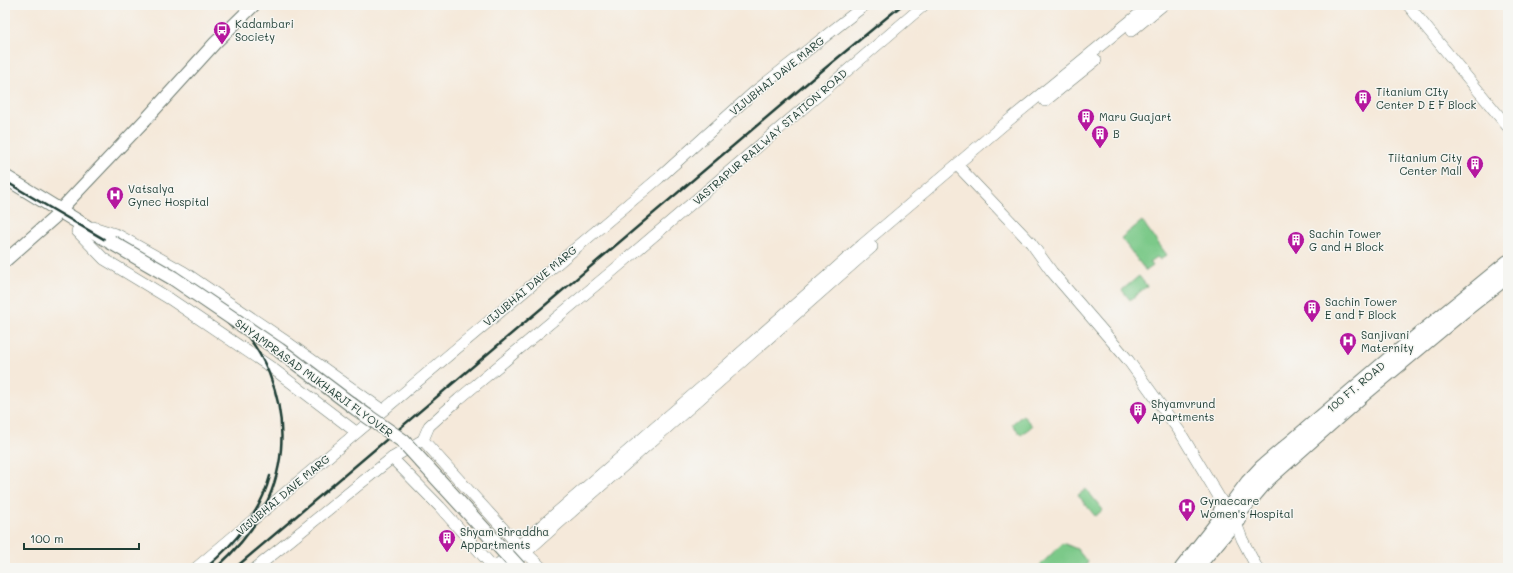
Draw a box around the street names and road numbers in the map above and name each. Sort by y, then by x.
street label: VIJUBHAI DAVE MARG [726,33,827,119]
street label: VASTRAPUR RAILWAY STATION ROAD [689,65,850,208]
street label: VIJUBHAI DAVE MARG [480,242,580,329]
street label: SHYAMPRASAD MUKHARJI FLYOVER [232,315,396,440]
street label: 100 FT. ROAD [1323,358,1388,416]
street label: VIJUBHAI DAVE MARG [233,451,333,538]

